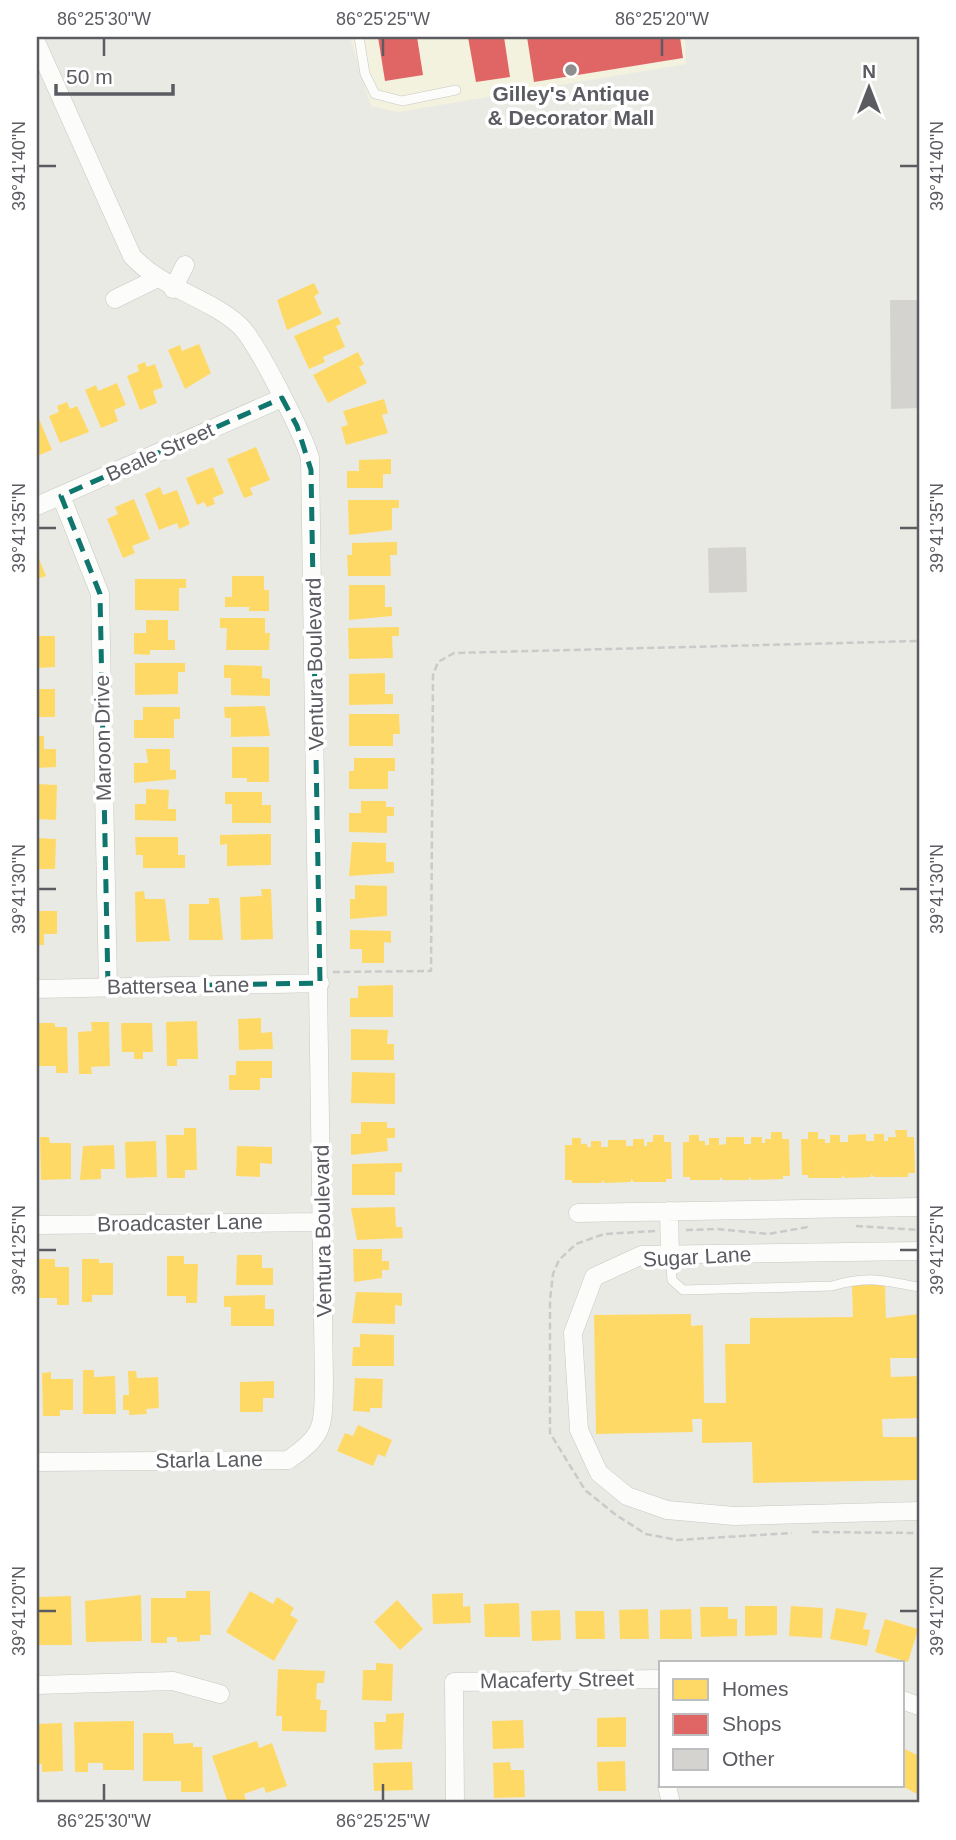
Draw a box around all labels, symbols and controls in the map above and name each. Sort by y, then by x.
text: 86°25'30"W [57,9,151,29]
text: 86°25'25"W [336,9,430,29]
text: 86°25'20"W [615,9,709,29]
scale bar [56,52,173,96]
north arrow [834,52,904,122]
text: N [862,61,876,82]
marker: Gilley's Antique & Decorator Mall [563,62,579,78]
text: 50 m [66,65,113,88]
place label: Gilley's Antique & Decorator Mall [488,82,654,129]
text: 39°41'40"N [9,121,29,211]
text: 39°41'40"N [927,121,947,211]
street label: Beale Street [102,417,217,486]
text: 39°41'35"N [9,483,29,573]
text: 39°41'35"N [927,483,947,573]
street label: Ventura Boulevard [301,577,328,751]
street label: Maroon Drive [90,675,115,801]
text: 39°41'30"N [9,844,29,934]
text: 39°41'30"N [927,844,947,934]
street label: Battersea Lane [107,973,249,998]
street label: Ventura Boulevard [309,1144,336,1318]
text: 39°41'25"N [9,1205,29,1295]
text: 39°41'25"N [927,1205,947,1295]
street label: Broadcaster Lane [97,1210,263,1235]
street label: Sugar Lane [642,1242,752,1271]
street label: Starla Lane [155,1447,263,1472]
text: 39°41'20"N [9,1566,29,1656]
text: 39°41'20"N [927,1566,947,1656]
legend [659,1661,904,1787]
street label: Macaferty Street [480,1667,634,1692]
text: Homes [722,1677,789,1700]
text: Shops [722,1712,782,1735]
text: Other [722,1747,775,1770]
text: 86°25'30"W [57,1811,151,1831]
text: 86°25'25"W [336,1811,430,1831]

